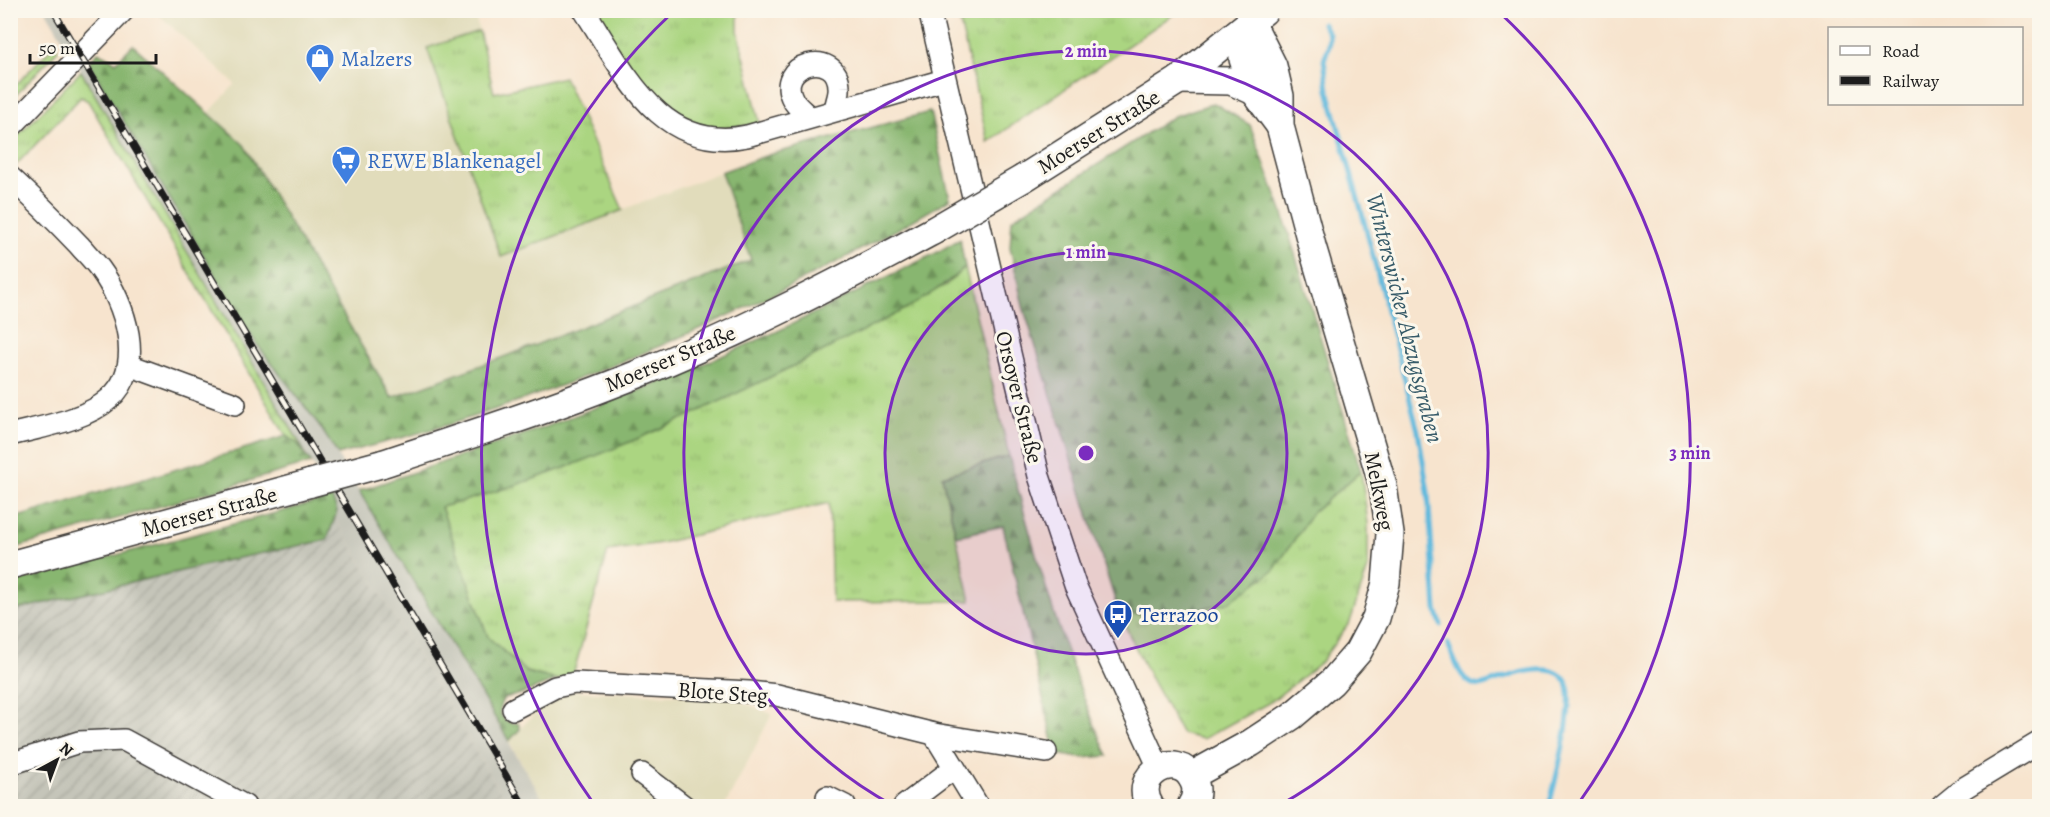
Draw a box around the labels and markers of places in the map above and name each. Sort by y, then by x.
shop icon: Malzers [304,42,336,84]
place label: Malzers [341,44,412,74]
supermarket icon: REWE Blankenagel [330,144,362,186]
place label: REWE Blankenagel [367,146,541,176]
centre of rings [1076,443,1096,463]
bus stop icon: Terrazoo [1102,598,1134,640]
place label: Terrazoo [1139,600,1219,630]

